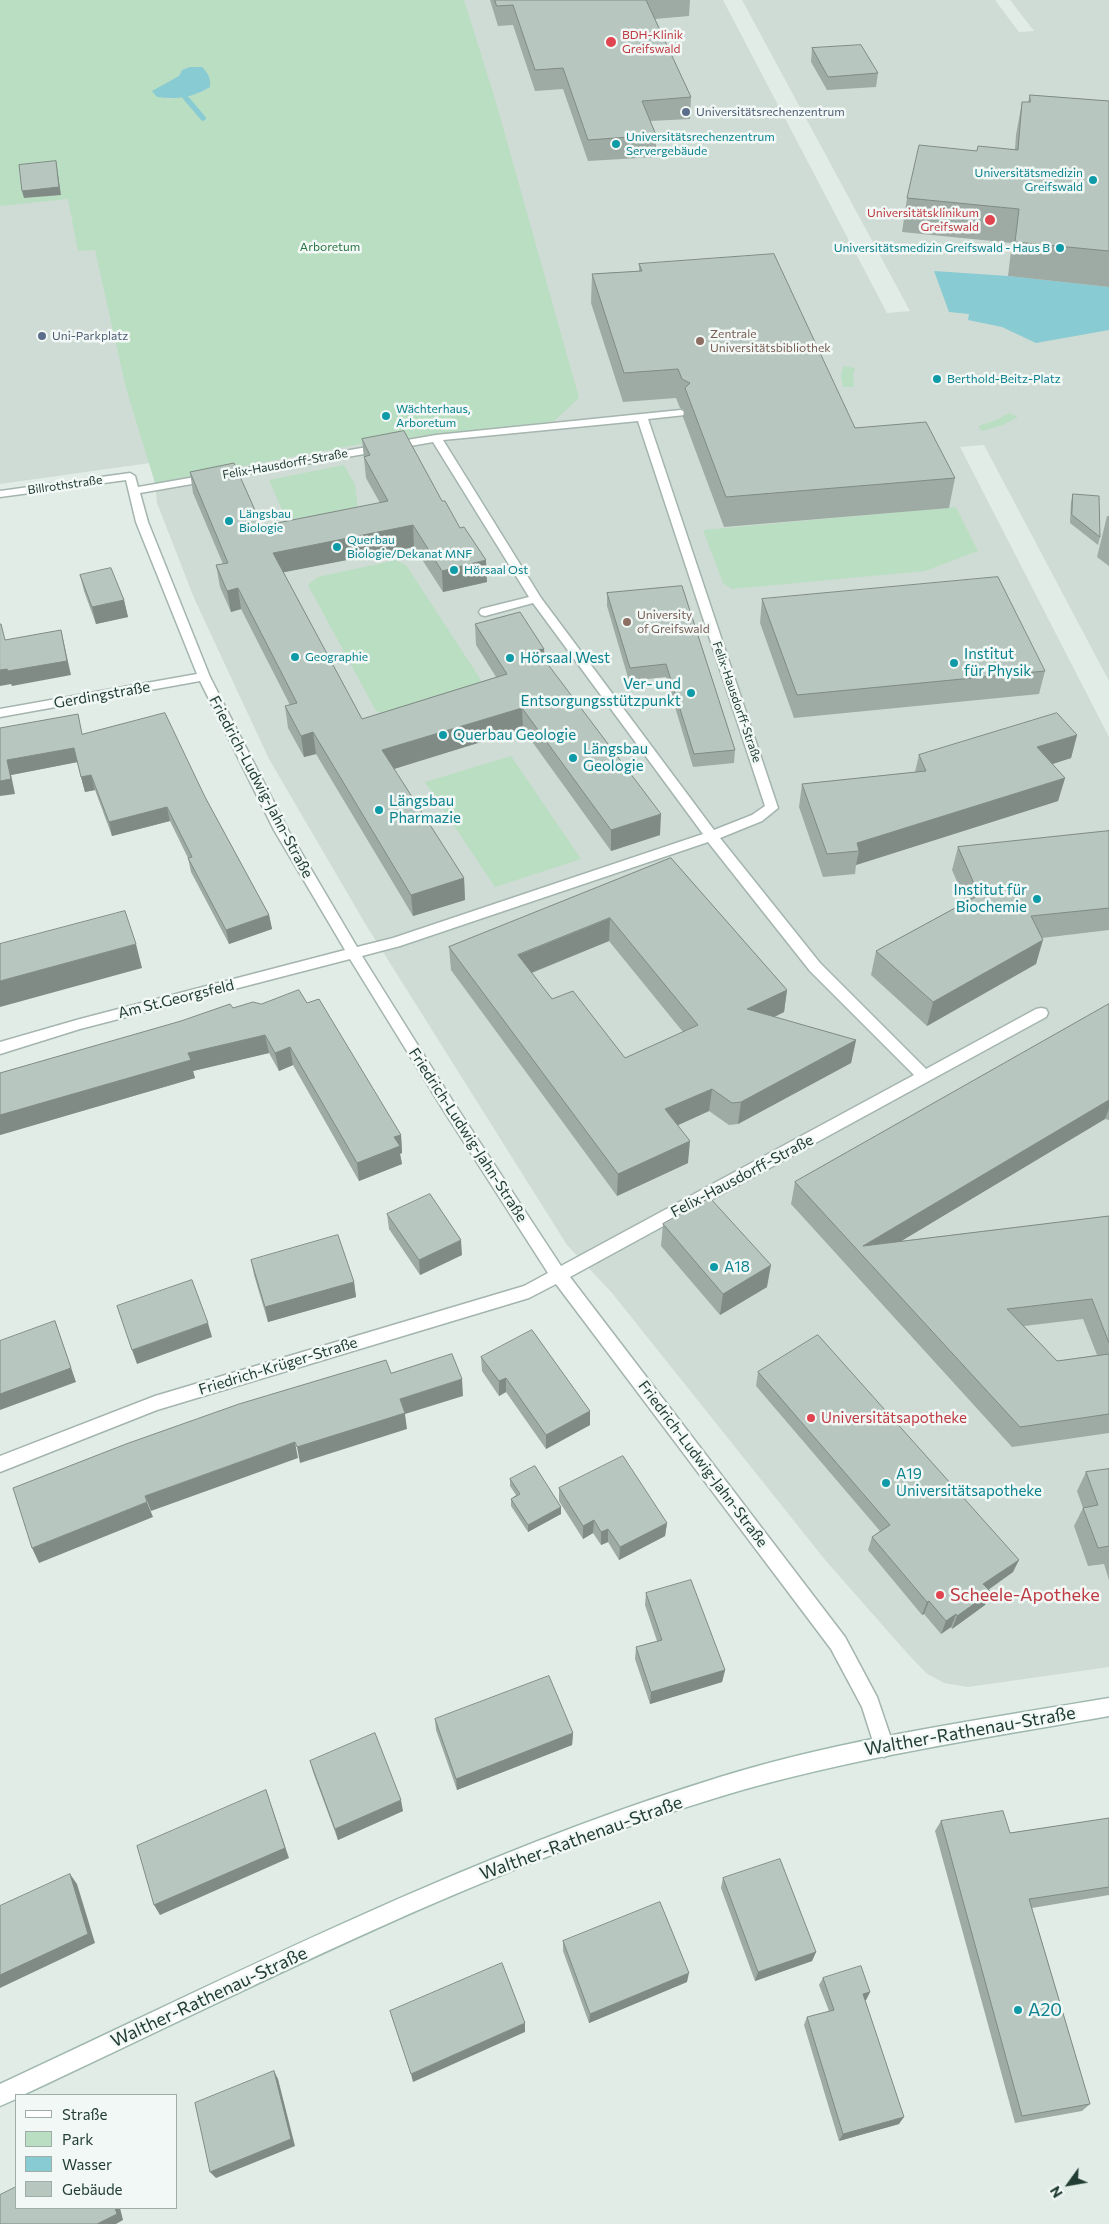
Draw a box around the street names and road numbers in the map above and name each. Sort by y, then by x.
street label: Felix-Hausdorff-Straße [221,446,349,482]
street label: Billrothstraße [27,473,103,497]
street label: Felix-Hausdorff-Straße [710,640,764,764]
street label: Gerdingstraße [52,678,152,712]
street label: Friedrich-Ludwig-Jahn-Straße [205,693,317,881]
street label: Am St.Georgsfeld [116,976,236,1022]
street label: Friedrich-Ludwig-Jahn-Straße [405,1045,531,1225]
street label: Felix-Hausdorff-Straße [668,1131,816,1221]
street label: Friedrich-Krüger-Straße [196,1333,360,1399]
street label: Friedrich-Ludwig-Jahn-Straße [634,1377,772,1551]
street label: Walther-Rathenau-Straße [863,1702,1077,1760]
street label: Walther-Rathenau-Straße [477,1791,685,1885]
street label: Walther-Rathenau-Straße [107,1942,311,2052]

